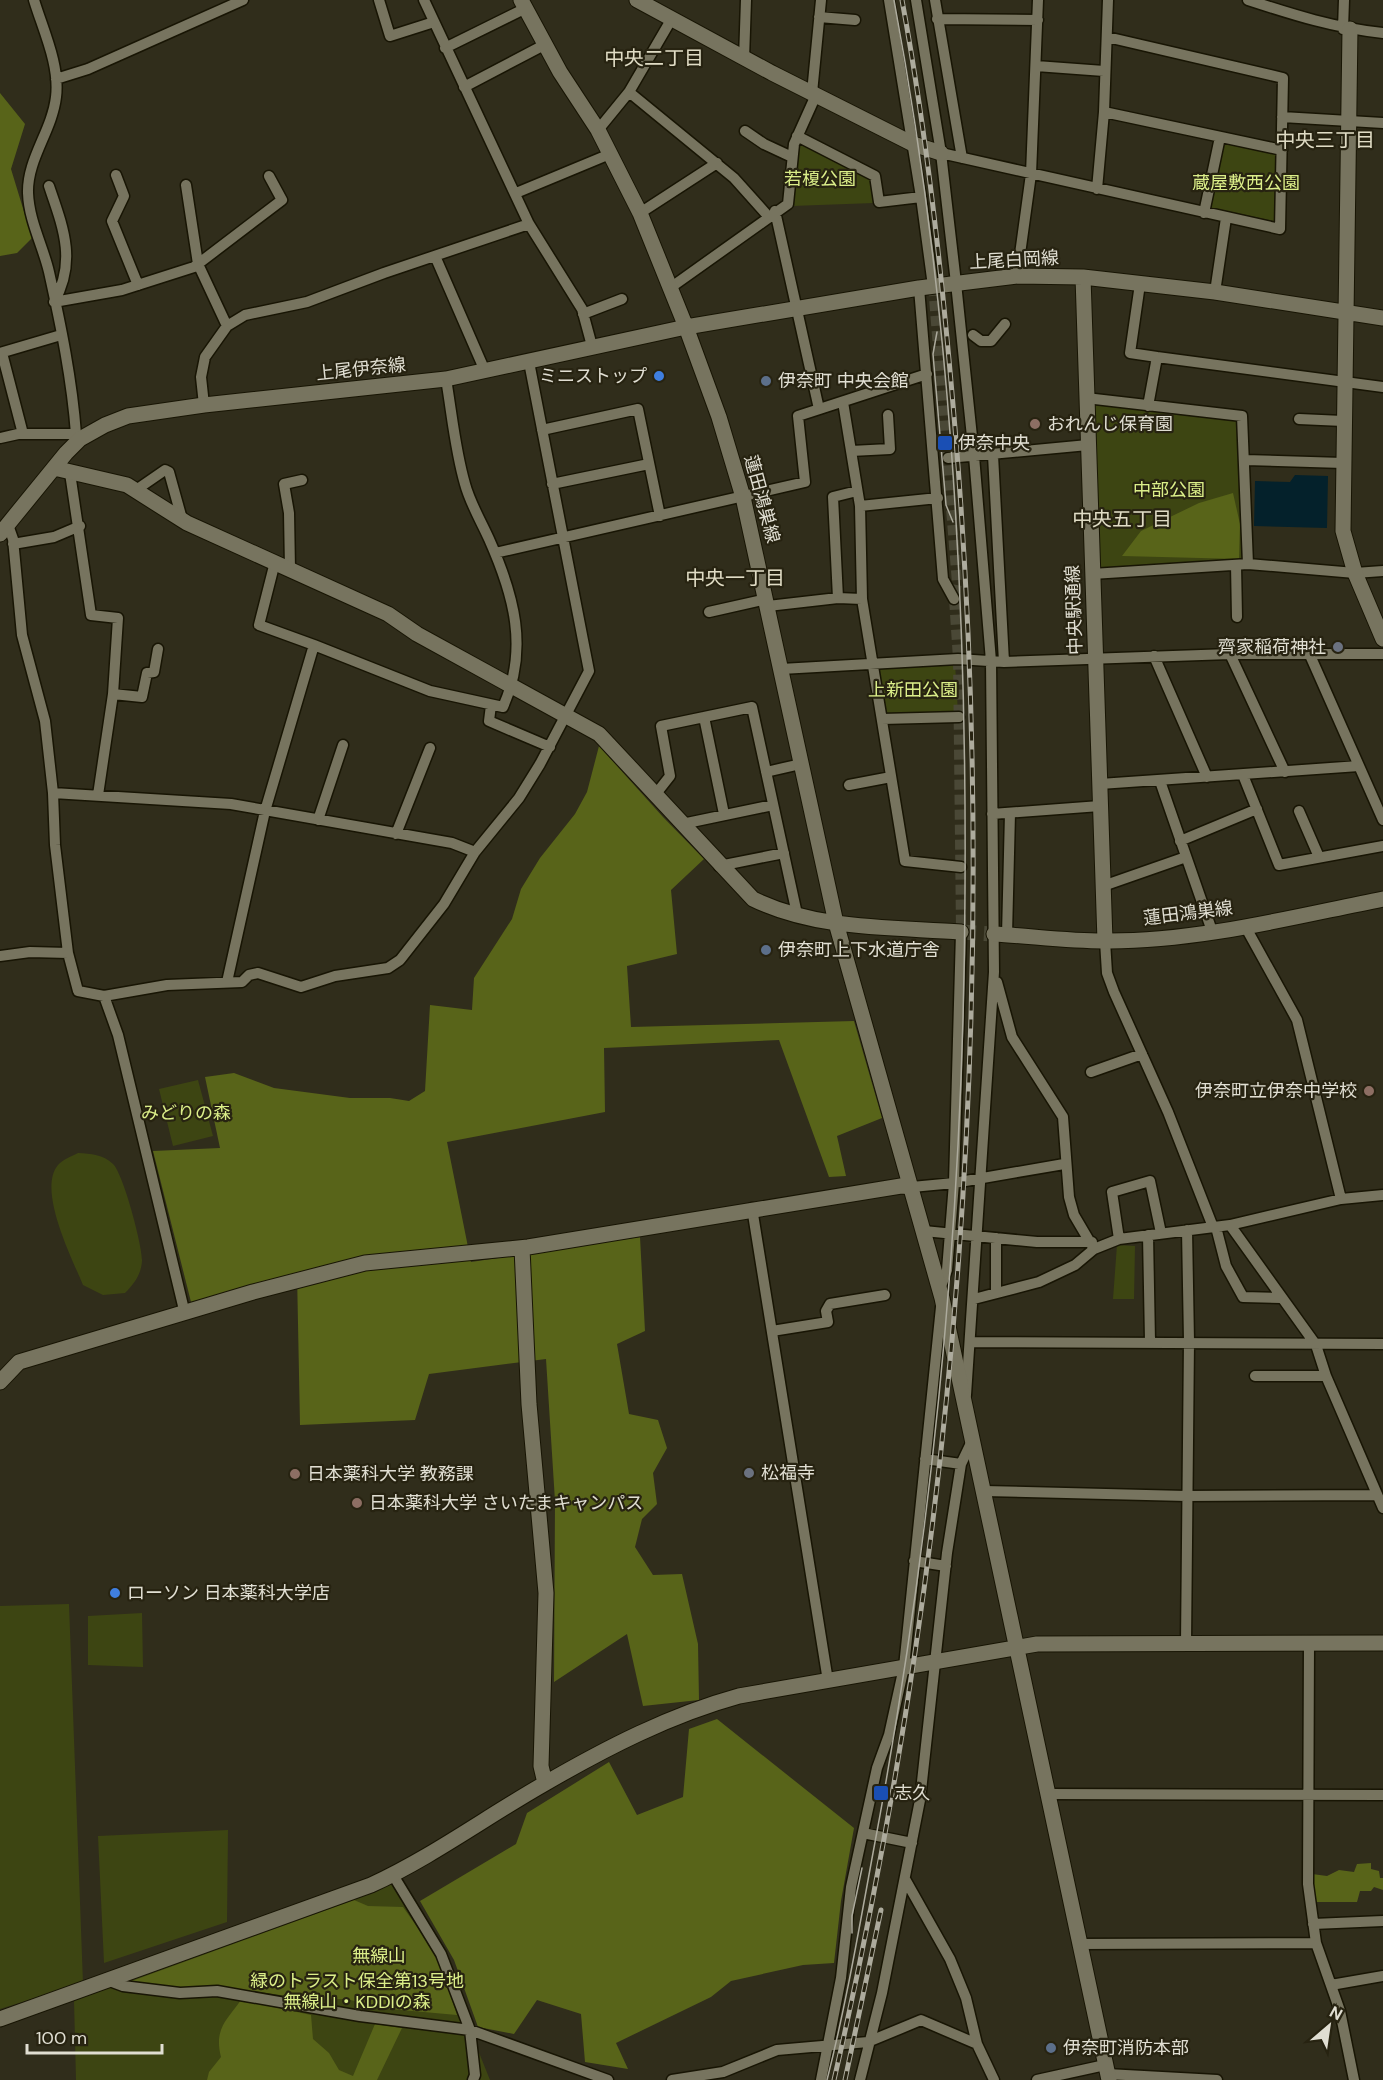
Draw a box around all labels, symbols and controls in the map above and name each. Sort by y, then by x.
district label: 中央二丁目 [604,45,704,71]
district label: 中央三丁目 [1275,127,1375,153]
park label: 若榎公園 [784,167,856,191]
park label: 蔵屋敷西公園 [1192,171,1300,195]
street label: 上尾白岡線 [968,246,1060,274]
street label: 上尾伊奈線 [315,352,407,386]
place label: ミニストップ [539,364,647,388]
marker: ミニストップ [652,369,666,383]
place label: 伊奈町 中央会館 [778,369,909,393]
marker: 伊奈町 中央会館 [759,374,773,388]
place label: おれんじ保育園 [1047,412,1173,436]
marker: おれんじ保育園 [1028,417,1042,431]
place label: 伊奈中央 [958,431,1030,455]
marker: 伊奈中央 [936,434,954,452]
street label: 蓮田鴻巣線 [739,452,785,546]
park label: 中部公園 [1133,478,1205,502]
district label: 中央五丁目 [1072,506,1172,532]
district label: 中央一丁目 [685,565,785,591]
street label: 中央駅通線 [1060,565,1088,655]
place label: 齊家稲荷神社 [1218,635,1326,659]
marker: 齊家稲荷神社 [1331,640,1345,654]
park label: 上新田公園 [868,678,958,702]
street label: 蓮田鴻巣線 [1142,896,1234,930]
place label: 伊奈町上下水道庁舎 [778,938,940,962]
marker: 伊奈町上下水道庁舎 [759,943,773,957]
place label: 伊奈町立伊奈中学校 [1195,1079,1357,1103]
marker: 伊奈町立伊奈中学校 [1362,1084,1376,1098]
park label: みどりの森 [141,1101,231,1125]
place label: 松福寺 [761,1461,815,1485]
place label: 日本薬科大学 教務課 [307,1462,474,1486]
marker: 松福寺 [742,1466,756,1480]
marker: 日本薬科大学 教務課 [288,1467,302,1481]
place label: 日本薬科大学 さいたまキャンパス [369,1491,643,1515]
marker: 日本薬科大学 さいたまキャンパス [350,1496,364,1510]
place label: ローソン 日本薬科大学店 [127,1581,330,1605]
marker: ローソン 日本薬科大学店 [108,1586,122,1600]
place label: 志久 [894,1781,930,1805]
marker: 志久 [872,1784,890,1802]
park label: 無線山 [352,1944,406,1968]
park label: 緑のトラスト保全第13号地 無線山・KDDIの森 [250,1969,464,2014]
north arrow [1299,1996,1359,2056]
text: N [1326,2001,1346,2025]
scale bar [27,2017,162,2055]
text: 100 m [36,2026,87,2050]
place label: 伊奈町消防本部 [1063,2036,1189,2060]
marker: 伊奈町消防本部 [1044,2041,1058,2055]

